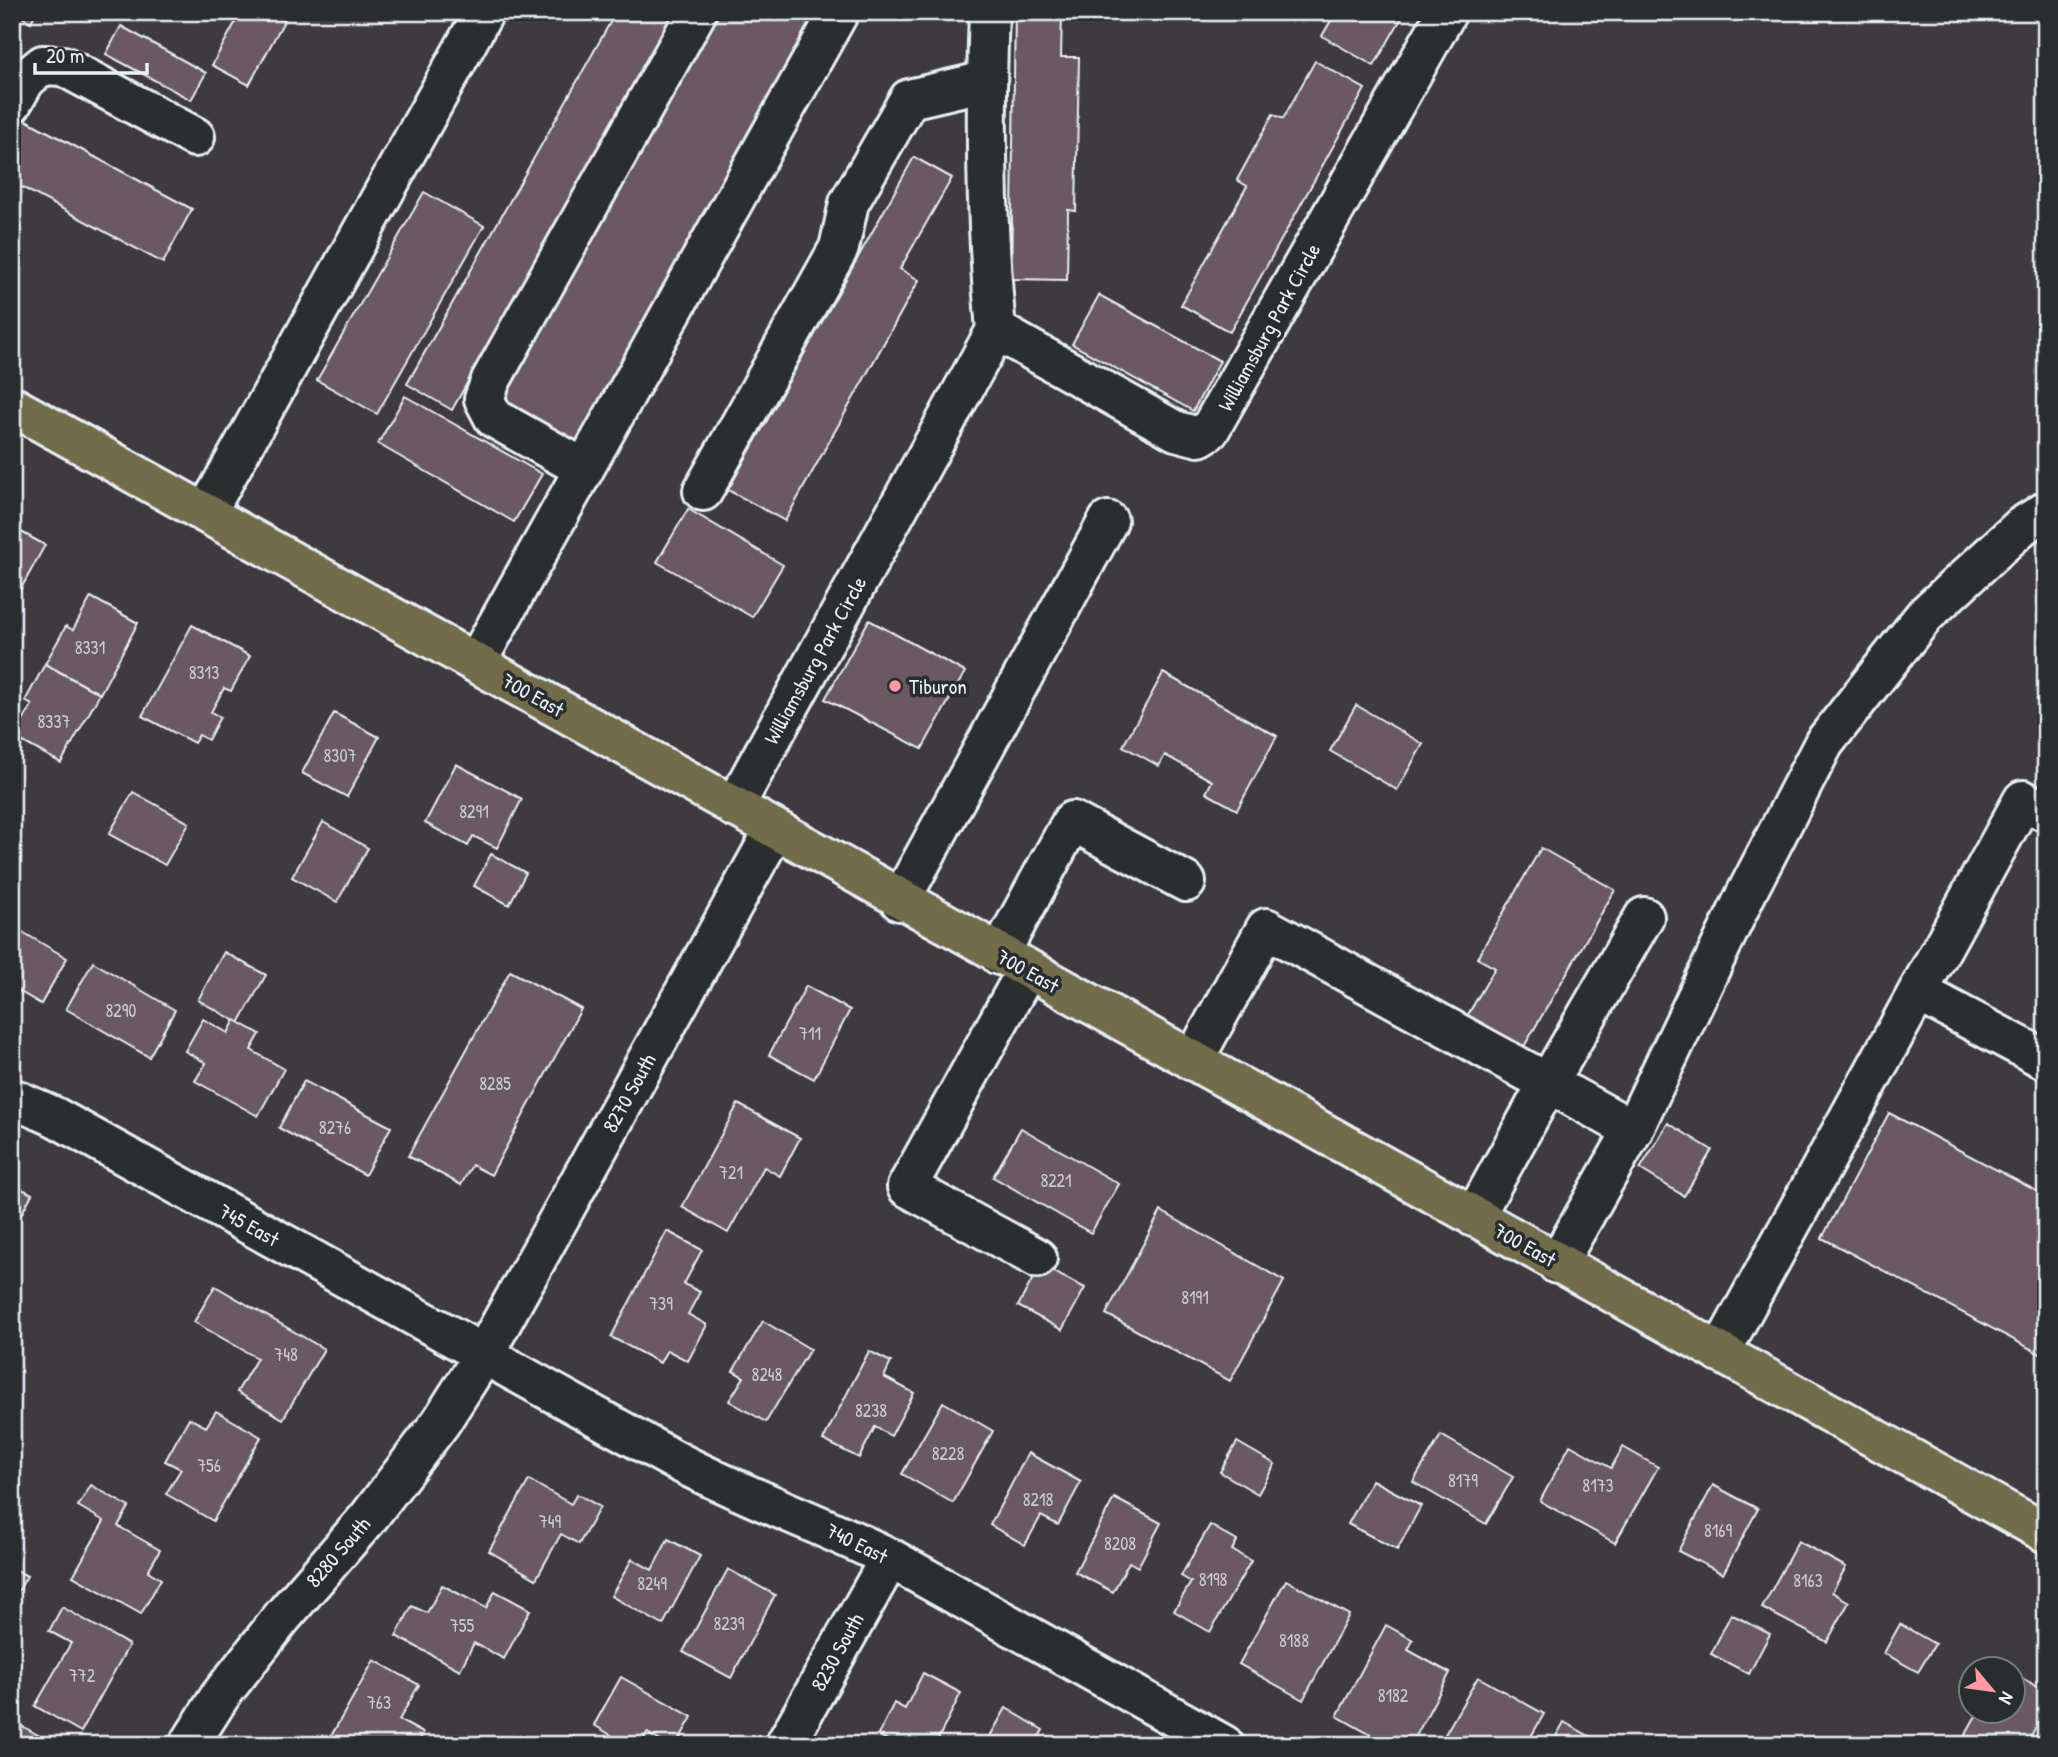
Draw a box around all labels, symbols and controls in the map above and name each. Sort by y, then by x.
scale bar [35,32,147,76]
text: 20 m [46,41,84,70]
street label: Williamsburg Park Circle [1211,238,1327,416]
street label: Williamsburg Park Circle [757,571,873,749]
house number: 8331 [75,635,105,660]
house number: 8313 [189,660,219,685]
street label: 700 East [497,666,570,724]
place label: Tiburon [909,672,967,701]
marker: Tiburon [887,678,903,694]
house number: 8337 [38,709,70,734]
house number: 8307 [324,743,356,768]
house number: 8291 [459,799,489,824]
street label: 700 East [992,942,1065,1000]
house number: 8290 [106,998,136,1023]
house number: 711 [799,1021,821,1046]
street label: 8270 South [595,1048,663,1138]
house number: 8285 [479,1071,511,1096]
house number: 8276 [319,1115,351,1140]
house number: 721 [719,1160,743,1185]
house number: 8221 [1040,1168,1072,1193]
street label: 745 East [214,1197,285,1254]
street label: 700 East [1489,1216,1562,1274]
house number: 8191 [1181,1285,1209,1310]
house number: 739 [649,1291,673,1316]
house number: 748 [274,1342,298,1367]
house number: 8248 [752,1362,783,1387]
house number: 8238 [855,1398,887,1423]
house number: 8228 [932,1441,964,1466]
house number: 756 [197,1453,221,1478]
house number: 8179 [1448,1468,1478,1493]
house number: 8173 [1582,1473,1614,1498]
house number: 8218 [1023,1487,1053,1512]
house number: 749 [539,1509,562,1534]
street label: 8280 South [299,1510,377,1594]
street label: 740 East [821,1516,893,1571]
house number: 8169 [1704,1518,1732,1543]
house number: 8208 [1104,1531,1136,1556]
house number: 8198 [1199,1567,1228,1592]
house number: 8163 [1793,1568,1823,1593]
house number: 8249 [637,1571,667,1596]
street label: 8230 South [804,1608,870,1696]
house number: 8239 [714,1611,745,1636]
house number: 755 [450,1613,474,1638]
house number: 8188 [1279,1628,1309,1653]
north arrow [1956,1656,2026,1726]
house number: 772 [69,1663,96,1688]
house number: 8182 [1378,1683,1409,1708]
text: N [1993,1688,2021,1709]
house number: 763 [367,1690,391,1715]

